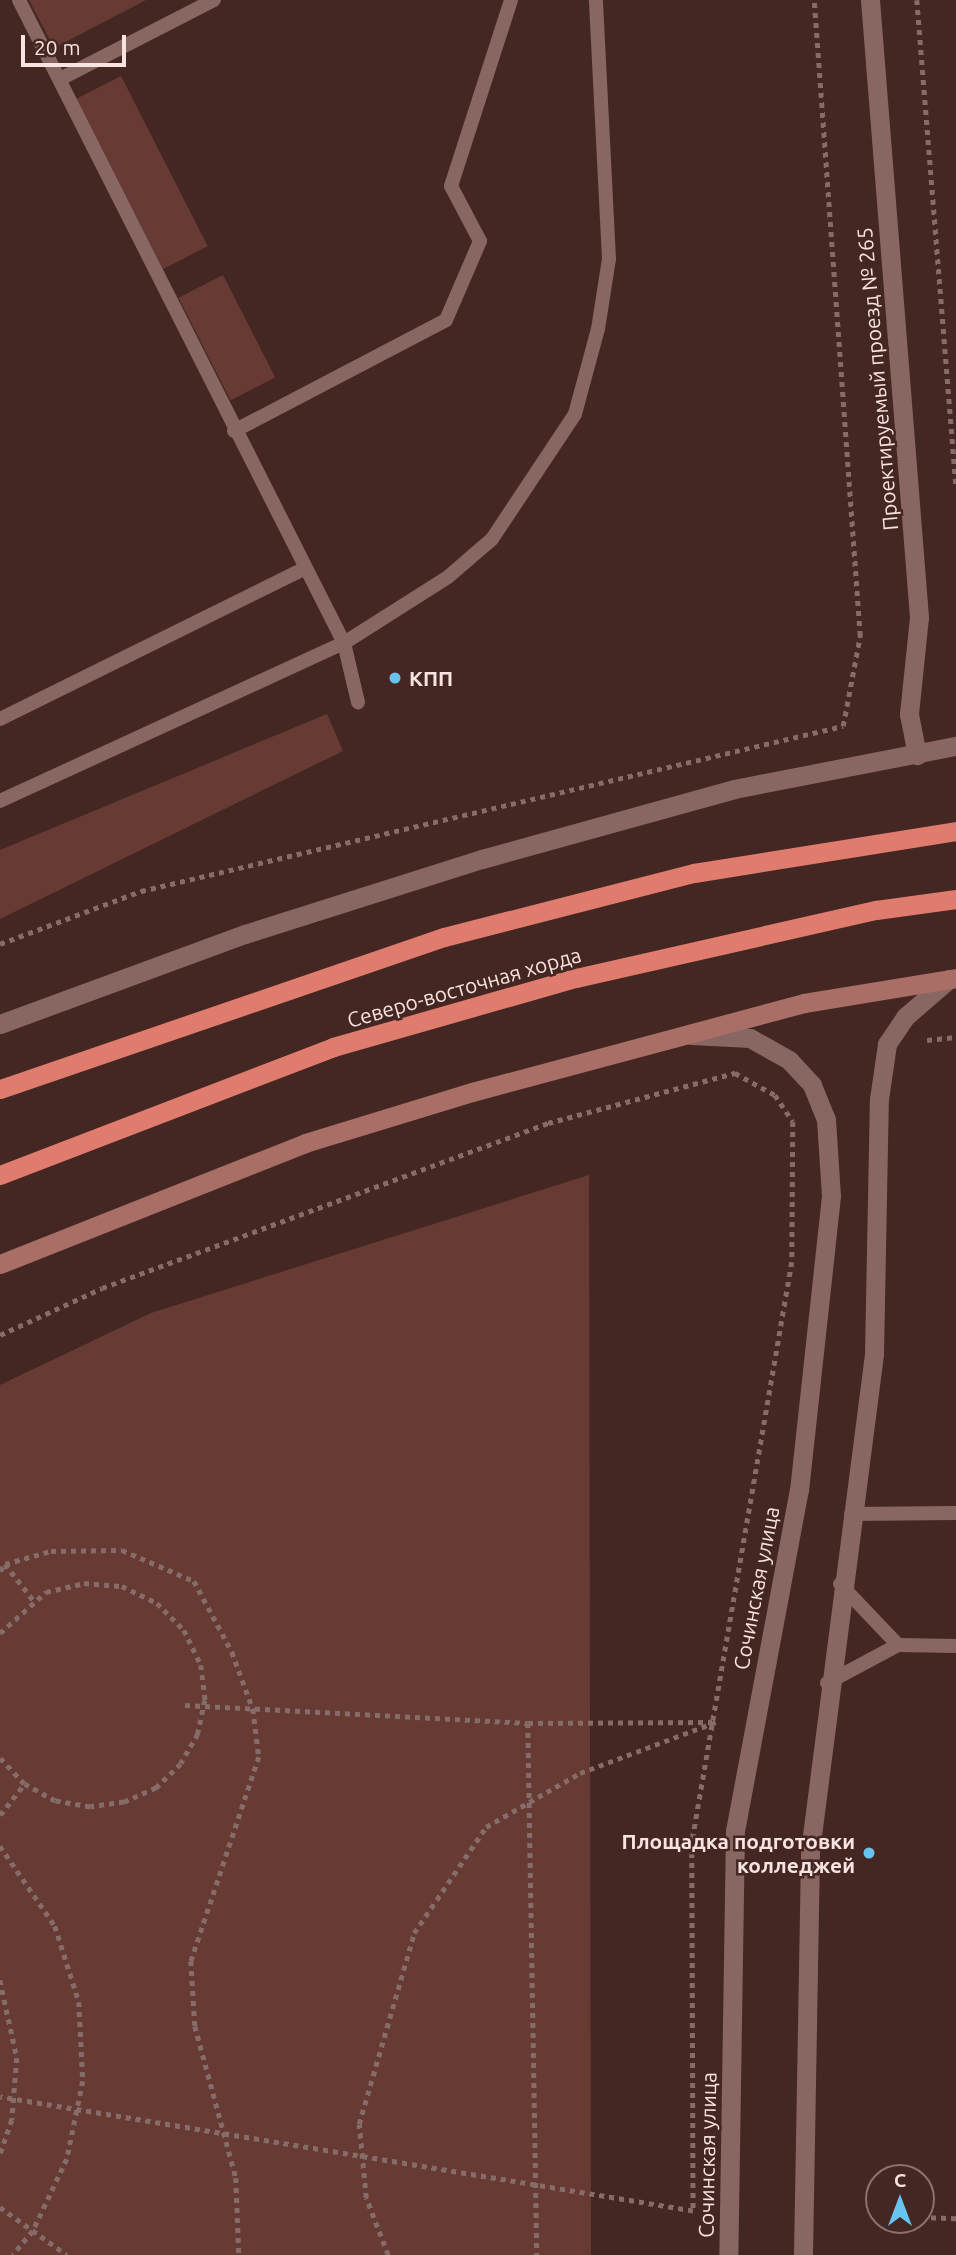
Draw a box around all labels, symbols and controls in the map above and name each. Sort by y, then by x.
scale bar [24,21,130,65]
text: 20 m [34,35,81,59]
street label: Проектируемый проезд № 265 [851,226,903,532]
place label: КПП [409,665,453,691]
marker: КПП [387,670,403,686]
street label: Северо-восточная хорда [344,941,584,1033]
street label: Сочинская улица [728,1504,784,1672]
place label: Площадка подготовки колледжей [622,1828,855,1878]
marker: Площадка подготовки колледжей [861,1845,877,1861]
street label: Сочинская улица [693,2072,721,2238]
north arrow [865,2164,935,2234]
text: С [894,2169,906,2191]

